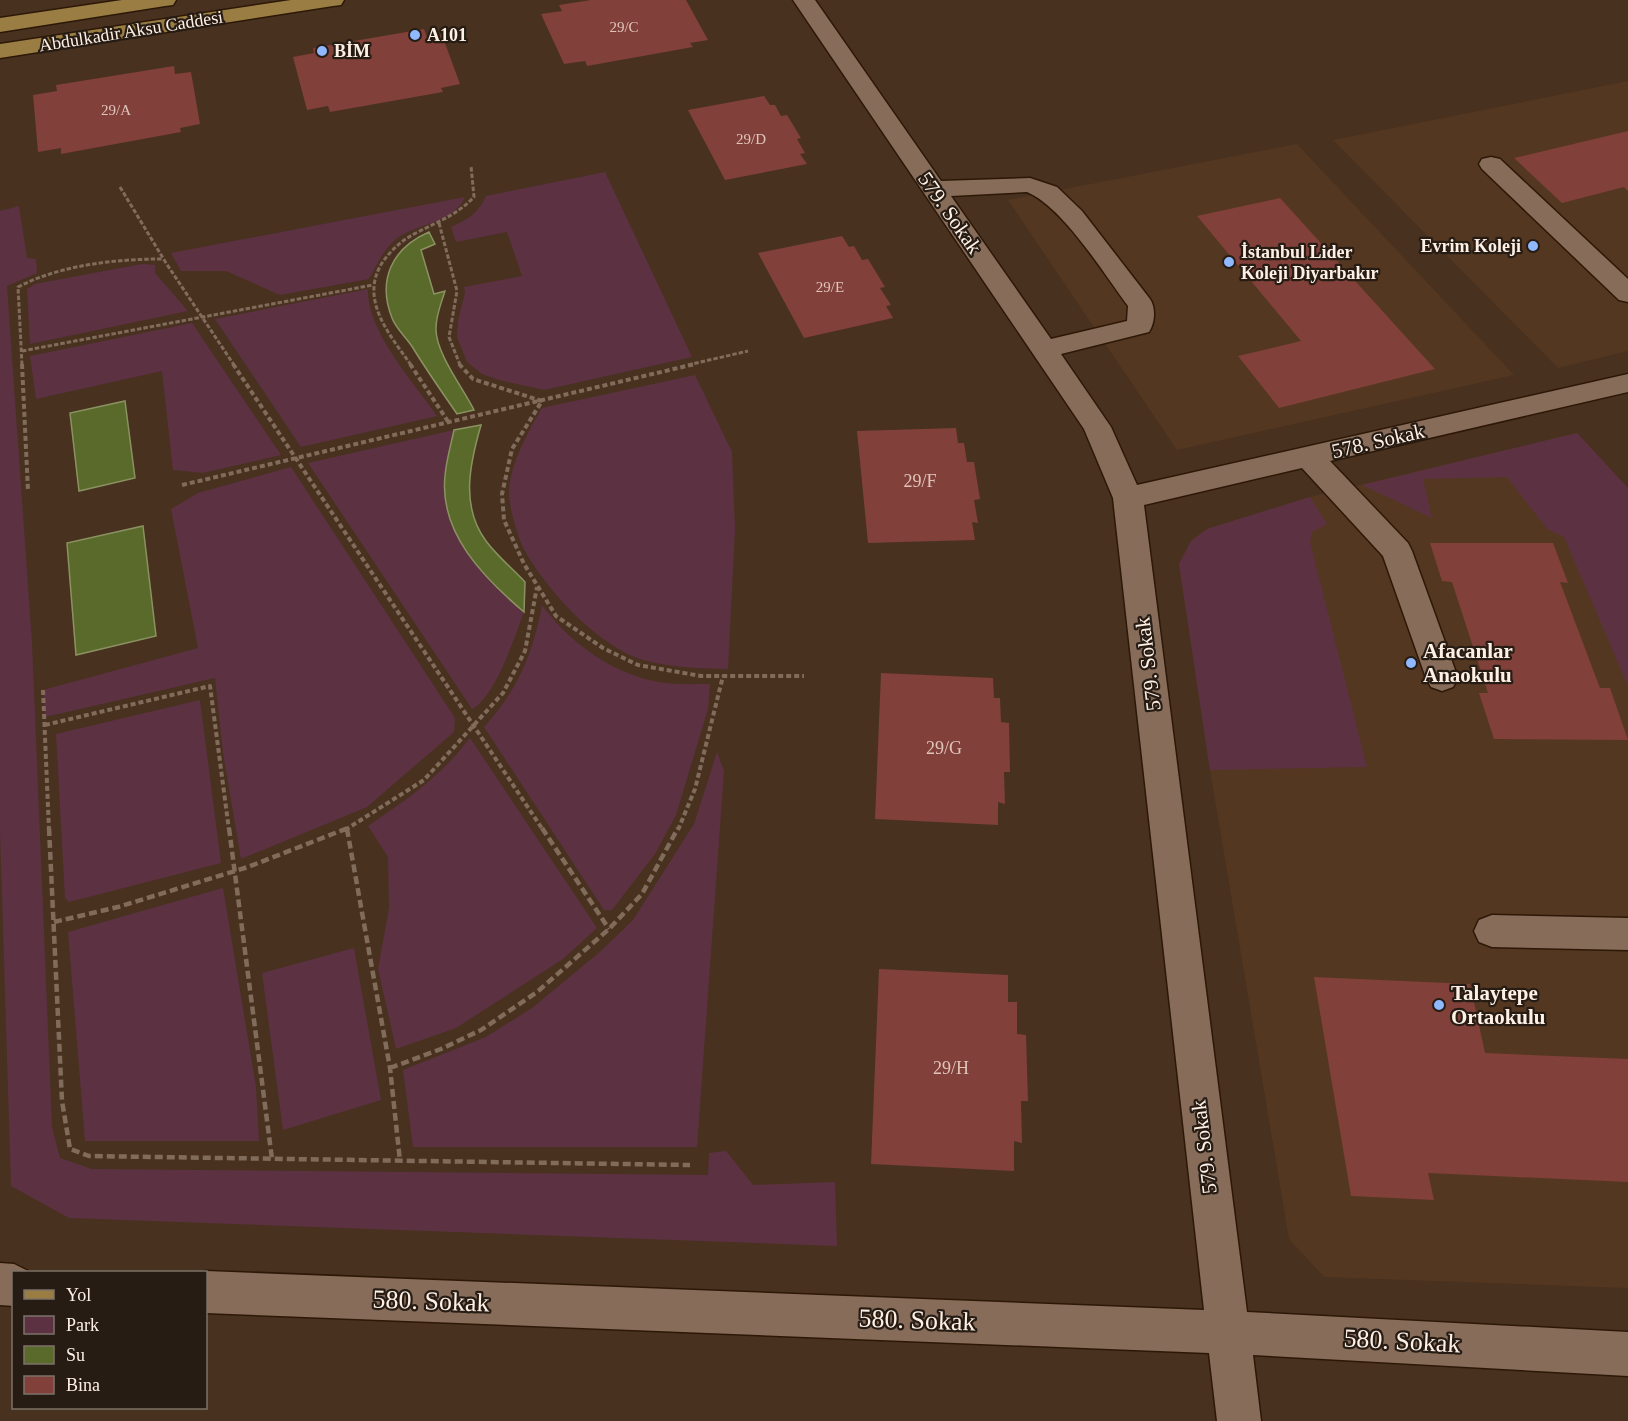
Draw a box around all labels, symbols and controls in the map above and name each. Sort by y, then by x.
street label: Abdulkadir Aksu Caddesi [38,7,224,55]
house number: 29/C [609,19,639,35]
place label: A101 [427,25,467,45]
marker: A101 [408,28,422,42]
place label: BİM [334,41,370,61]
marker: BİM [315,44,329,58]
house number: 29/A [101,102,131,118]
house number: 29/D [736,131,766,147]
street label: 579. Sokak [913,167,987,259]
place label: Evrim Koleji [1421,236,1521,256]
marker: Evrim Koleji [1526,239,1540,253]
place label: İstanbul Lider Koleji Diyarbakır [1241,242,1379,283]
marker: İstanbul Lider Koleji Diyarbakır [1222,255,1236,269]
house number: 29/E [816,279,844,295]
street label: 578. Sokak [1329,419,1427,463]
house number: 29/F [903,471,937,491]
street label: 579. Sokak [1130,615,1166,712]
place label: Afacanlar Anaokulu [1423,639,1513,687]
marker: Afacanlar Anaokulu [1404,656,1418,670]
house number: 29/G [926,738,962,758]
place label: Talaytepe Ortaokulu [1451,981,1546,1029]
marker: Talaytepe Ortaokulu [1432,998,1446,1012]
house number: 29/H [933,1058,969,1078]
street label: 579. Sokak [1186,1098,1222,1195]
legend [12,1271,207,1409]
street label: 580. Sokak [372,1284,490,1318]
text: Yol [66,1285,91,1305]
street label: 580. Sokak [858,1303,976,1337]
text: Park [66,1315,99,1335]
street label: 580. Sokak [1343,1323,1461,1359]
text: Su [66,1345,85,1365]
text: Bina [66,1375,100,1395]

